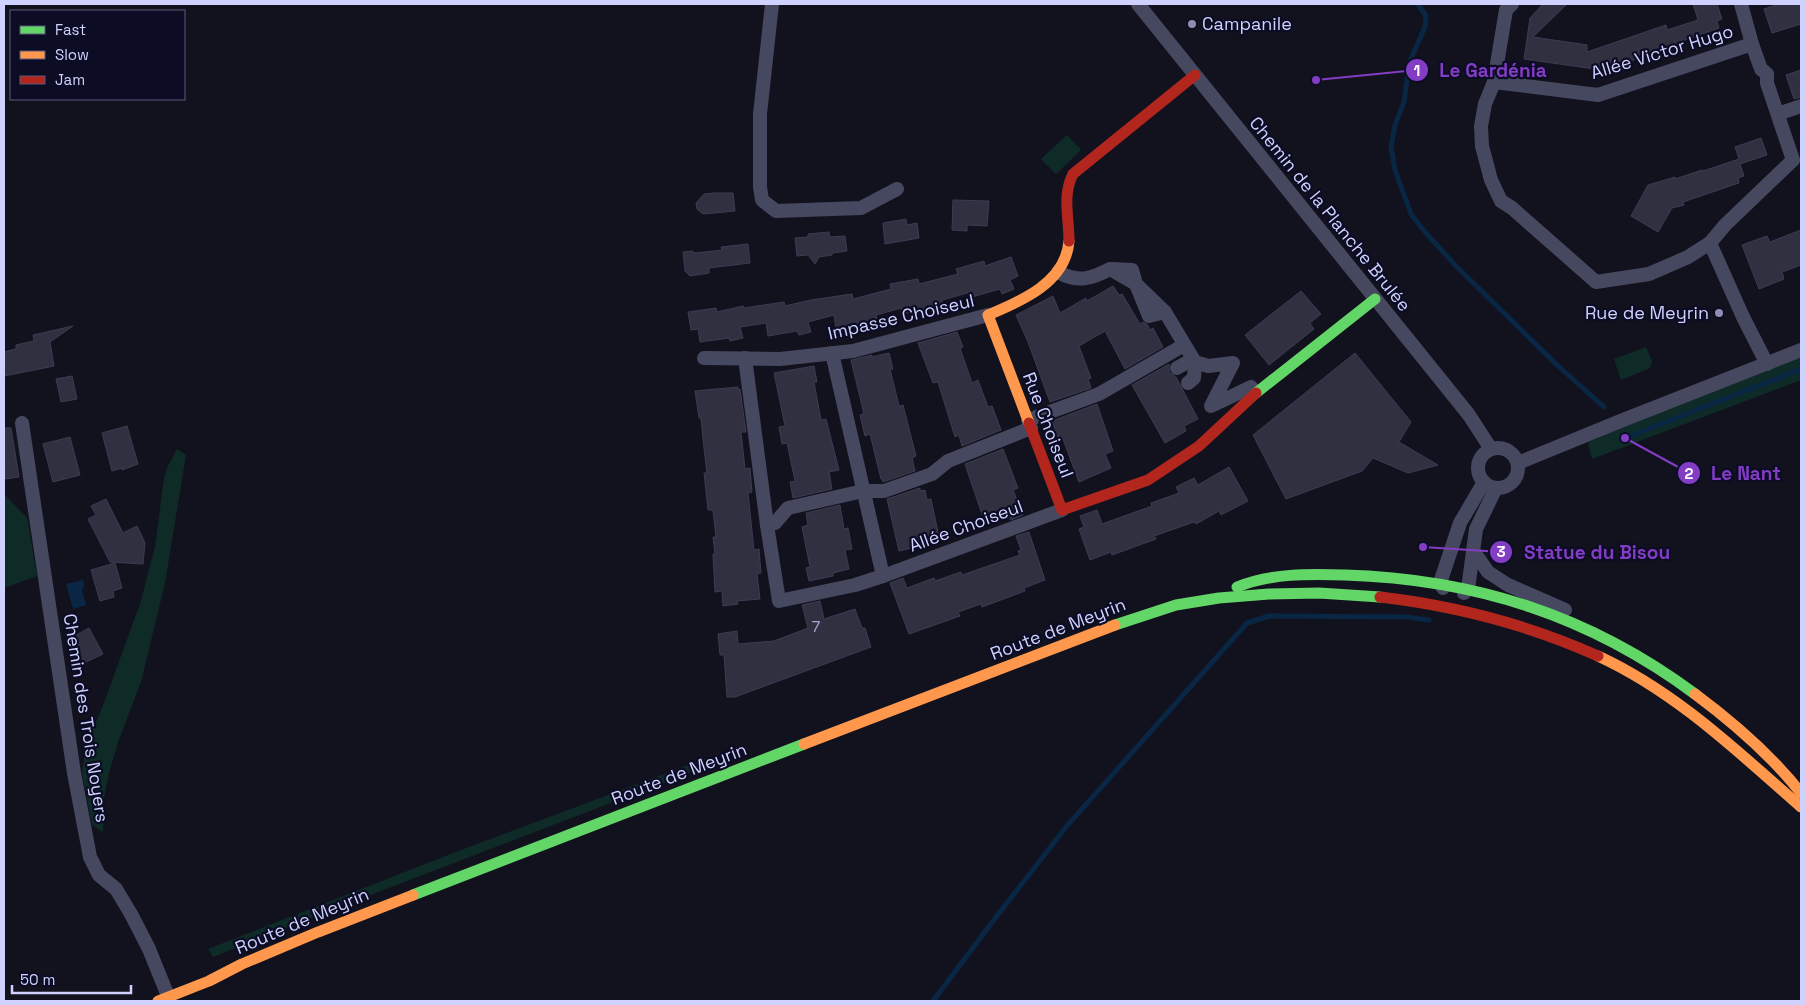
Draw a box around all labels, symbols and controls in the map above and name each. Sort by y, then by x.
legend [10,10,185,100]
place label: Campanile [1202,12,1292,35]
marker: Campanile [1186,18,1198,30]
street label: Allée Victor Hugo [1588,19,1736,84]
text: Fast [55,20,86,39]
text: Slow [55,45,89,64]
callout: Le Gardénia [1404,53,1557,87]
text: Le Gardénia [1439,58,1547,83]
text: 1 [1414,61,1420,80]
text: Jam [55,70,85,89]
street label: Chemin de la Planche Brulée [1245,112,1416,316]
street label: Impasse Choiseul [825,288,976,345]
place label: Rue de Meyrin [1585,301,1709,324]
marker: Rue de Meyrin [1713,307,1725,319]
street label: Rue Choiseul [1018,369,1079,481]
callout: Le Nant [1676,456,1791,490]
text: Le Nant [1711,461,1781,486]
text: 2 [1685,464,1694,483]
street label: Allée Choiseul [906,494,1026,557]
callout: Statue du Bisou [1488,535,1680,569]
text: Statue du Bisou [1524,540,1670,565]
text: 3 [1496,542,1506,561]
street label: Route de Meyrin [987,592,1129,665]
street label: Chemin des Trois Noyers [59,612,114,824]
house number: 7 [812,617,820,636]
street label: Route de Meyrin [608,737,750,810]
street label: Route de Meyrin [231,882,372,959]
scale bar [12,962,131,994]
text: 50 m [20,970,55,989]

